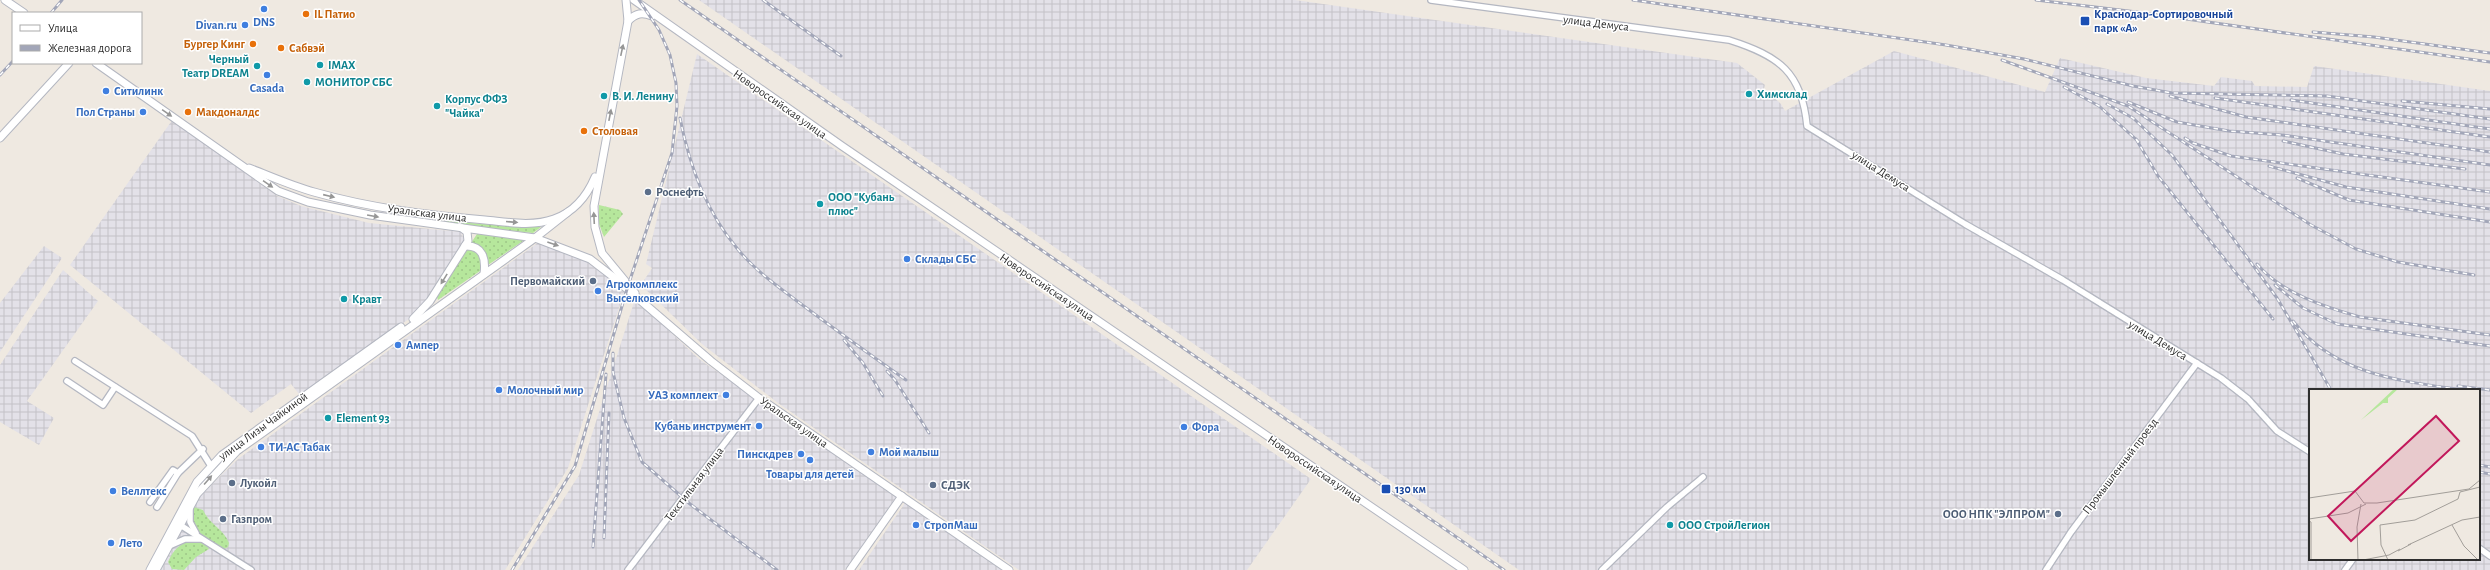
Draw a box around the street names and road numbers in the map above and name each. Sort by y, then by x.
street label: улица Демуса [1561,13,1630,34]
street label: Новороссийская улица [731,67,829,142]
street label: улица Демуса [1848,148,1913,195]
street label: Уральская улица [387,202,468,225]
street label: Новороссийская улица [997,251,1097,324]
street label: улица Демуса [2125,317,2190,363]
street label: улица Лизы Чайкиной [216,390,310,464]
street label: Уральская улица [757,394,831,451]
street label: Промышленный проезд [2080,416,2160,516]
street label: Новороссийская улица [1265,433,1365,506]
street label: Текстильная улица [662,444,727,524]

